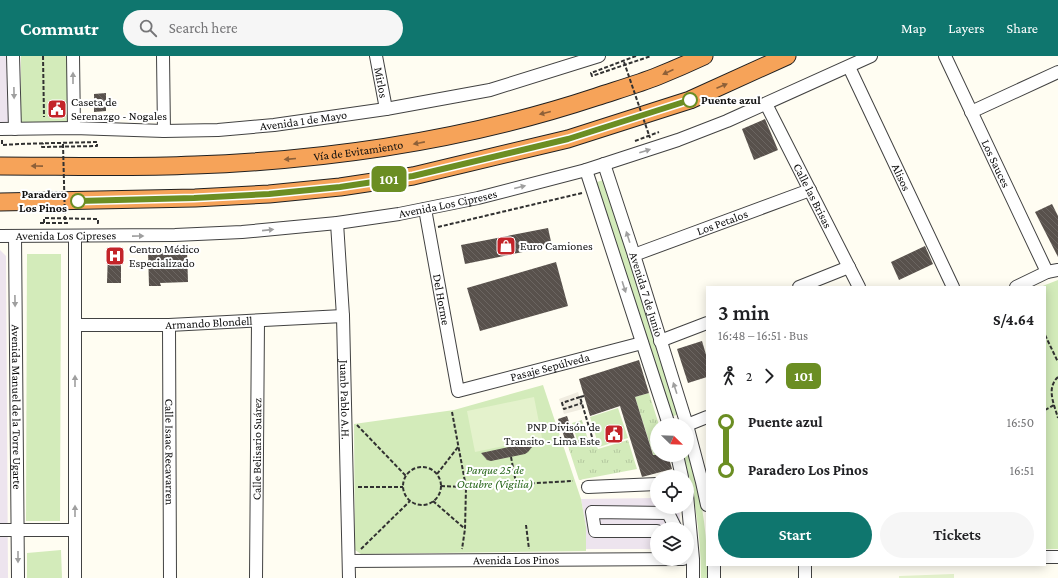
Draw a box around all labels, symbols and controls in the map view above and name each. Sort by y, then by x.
search box [123,10,403,46]
icon: search [137,17,159,39]
text: Commutr [20,18,99,39]
text: Search here [169,20,238,36]
text: Map [901,20,926,36]
text: Layers [948,20,985,36]
text: Share [1007,20,1038,36]
street label: Mirlos [371,66,391,99]
one-way arrow [662,69,674,75]
one-way arrow [70,71,76,84]
one-way arrow [717,83,728,89]
one-way arrow [11,87,17,100]
marker: Puente azul [682,92,698,108]
place label: Puente azul [701,93,761,107]
place label: Caseta de Serenazgo - Nogales [71,95,167,123]
public building icon: Caseta de Serenazgo - Nogales [46,98,68,120]
street label: Avenida 1 de Mayo [259,108,348,133]
one-way arrow [539,110,551,116]
street label: Los Sauces [979,137,1013,190]
street label: Vía de Evitamiento [313,138,404,164]
one-way arrow [413,140,425,146]
one-way arrow [639,148,651,154]
one-way arrow [284,156,296,162]
street label: Calle las Brisas [790,161,835,231]
street label: Alisos [889,161,914,193]
one-way arrow [30,163,43,169]
line badge: 101 [366,166,412,192]
text: 101 [380,171,398,187]
one-way arrow [514,184,526,190]
street label: Avenida Los Cipreses [397,186,499,221]
place label: Paradero Los Pinos [19,187,67,215]
marker: Paradero Los Pinos [70,193,86,209]
street label: Los Petalos [695,207,750,238]
one-way arrow [262,226,274,233]
street label: Avenida Los Cipreses [16,228,117,243]
one-way arrow [625,231,631,243]
one-way arrow [132,232,144,239]
shop icon: Euro Camiones [495,235,517,257]
place label: Euro Camiones [520,239,593,253]
place label: Centro Médico Especializado [129,242,200,270]
hospital icon: Centro Médico Especializado [104,245,126,267]
street label: Avenida 7 de Junio [626,250,666,339]
street label: Del Horme [430,273,453,326]
one-way arrow [621,281,627,293]
one-way arrow [12,295,19,307]
text: 3 min [718,300,770,325]
text: S/4.64 [993,312,1034,328]
street label: Armando Blondell [165,314,253,332]
street label: Avenida Manuel de la Torre Ugarte [9,324,24,490]
text: 16:48 – 16:51 · Bus [718,328,808,343]
street label: Pasaje Sepúlveda [509,350,592,384]
street label: Juanb Pablo A.H. [337,359,353,440]
icon: walk [718,365,740,387]
icon: forward [758,365,780,387]
text: 101 [794,368,813,384]
text: 2 [746,369,752,384]
one-way arrow [72,374,78,387]
one-way arrow [672,382,678,394]
street label: Calle Belisario Suárez [250,398,264,500]
street label: Calle Isaac Recavarren [162,399,177,506]
text: Puente azul [748,414,823,430]
text: 16:50 [1007,415,1034,430]
north arrow [650,418,694,462]
map controls [650,418,694,566]
place label: PNP Divisón de Transito - Lima Este [504,420,600,448]
public building icon: PNP Divisón de Transito - Lima Este [603,423,625,445]
text: Paradero Los Pinos [748,462,868,478]
park label: Parque 25 de Octubre (Vigilia) [457,463,533,491]
text: 16:51 [1010,463,1034,478]
button: locate [650,470,694,514]
one-way arrow [72,504,78,517]
button: Start [718,512,872,558]
button: Tickets [880,512,1034,558]
button: layers [650,522,694,566]
one-way arrow [15,551,21,564]
street label: Avenida Los Pinos [473,553,559,567]

